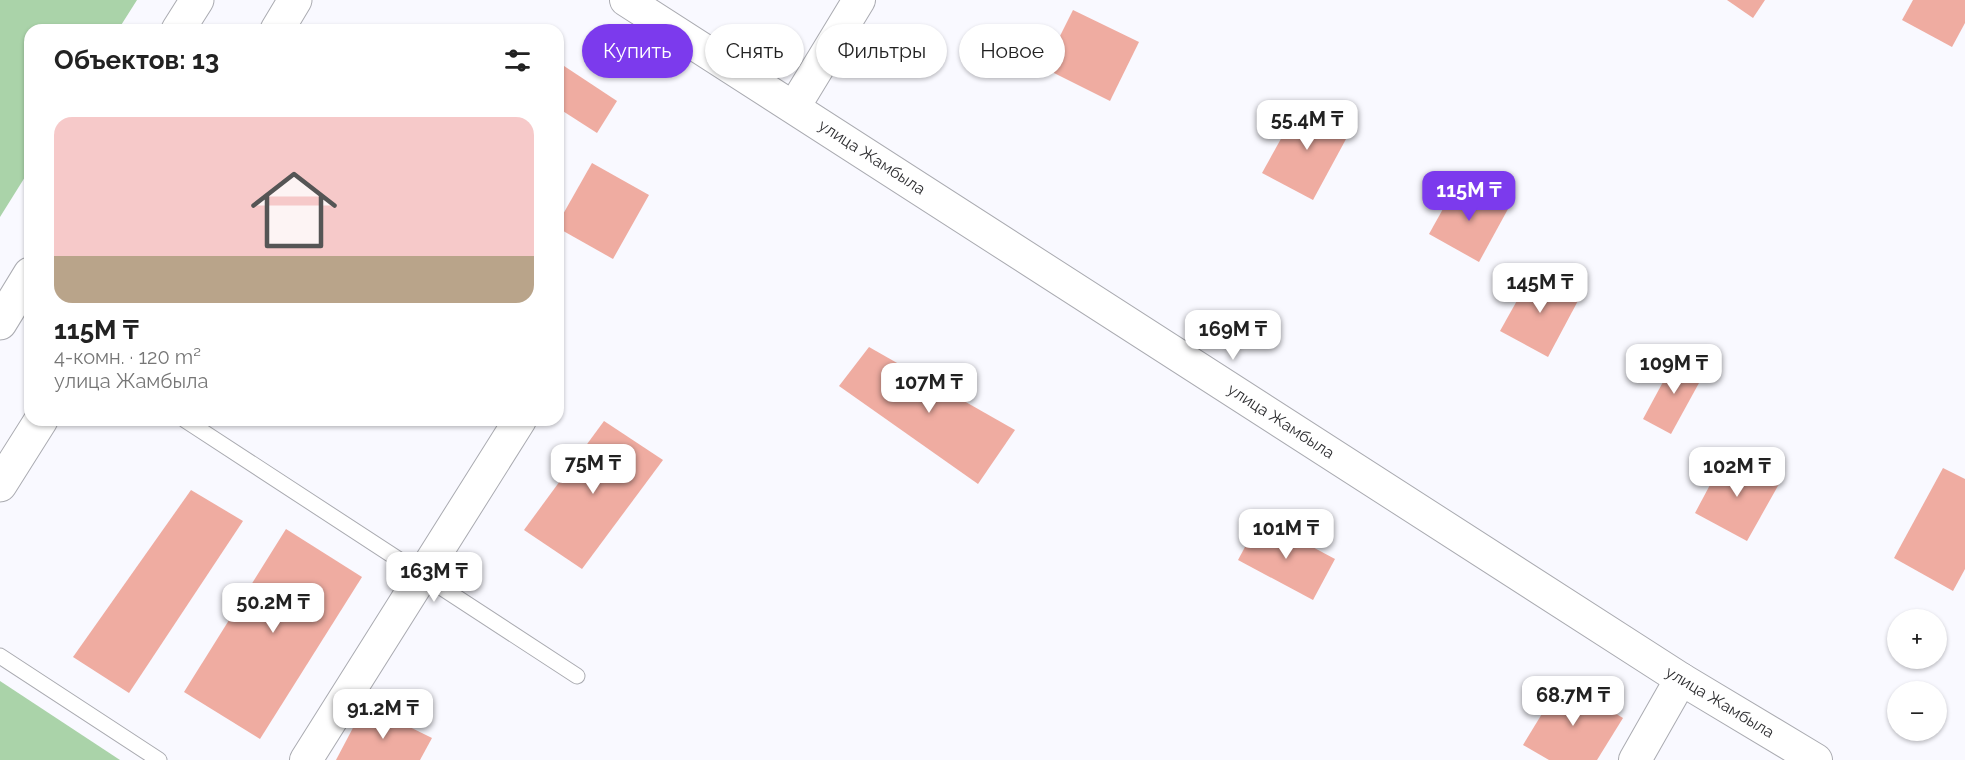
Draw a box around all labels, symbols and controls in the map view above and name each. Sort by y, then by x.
chip: Купить [582,24,693,78]
chip: Снять [705,24,804,78]
chip: Фильтры [816,24,947,78]
chip: Новое [959,24,1065,78]
icon: filters [501,44,534,77]
text: Объектов: 13 [54,45,219,75]
pin: 55.4M ₸ [1252,100,1362,151]
text: 55.4M ₸ [1271,107,1343,131]
street label: улица Жамбыла [815,115,929,199]
icon: home [240,156,348,264]
pin: 115M ₸ [1420,171,1518,222]
text: 115M ₸ [1436,178,1502,202]
pin: 145M ₸ [1491,263,1589,314]
text: 145M ₸ [1507,270,1573,294]
pin: 169M ₸ [1184,310,1282,361]
text: 115M ₸ [54,315,139,345]
text: 169M ₸ [1199,317,1267,341]
pin: 109M ₸ [1625,344,1723,395]
text: 4-комн. · 120 m² [54,345,201,369]
text: 109M ₸ [1640,351,1708,375]
pin: 107M ₸ [880,363,978,414]
text: улица Жамбыла [54,369,208,393]
text: 107M ₸ [895,370,963,394]
street label: улица Жамбыла [1224,379,1338,463]
pin: 75M ₸ [551,444,635,495]
pin: 102M ₸ [1688,447,1786,498]
text: 75M ₸ [565,451,621,475]
text: 102M ₸ [1703,454,1771,478]
pin: 101M ₸ [1237,509,1335,560]
text: 101M ₸ [1253,516,1319,540]
pin: 163M ₸ [385,552,483,603]
text: 163M ₸ [400,559,468,583]
pin: 50.2M ₸ [218,583,328,634]
text: 50.2M ₸ [236,590,310,614]
map controls [1887,609,1947,741]
button: + [1887,609,1947,669]
street label: улица Жамбыла [1662,662,1778,742]
pin: 68.7M ₸ [1518,676,1628,727]
button: − [1887,681,1947,741]
text: 68.7M ₸ [1536,683,1610,707]
pin: 91.2M ₸ [328,689,438,740]
text: 91.2M ₸ [347,696,419,720]

